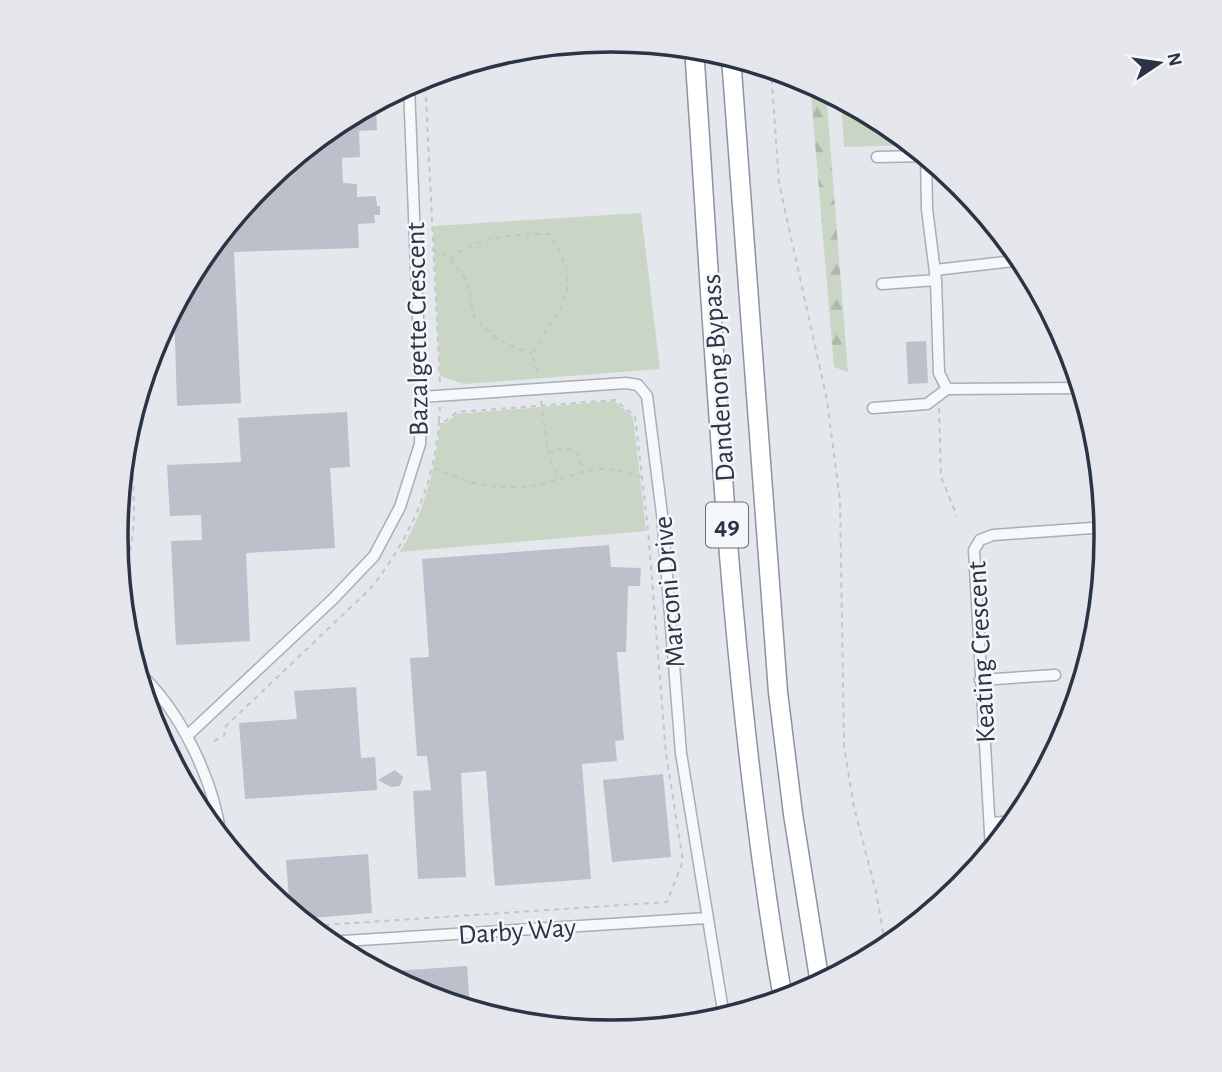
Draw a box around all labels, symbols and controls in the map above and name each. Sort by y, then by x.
north arrow [1124,28,1194,98]
text: N [1163,51,1185,68]
street label: Bazalgette Crescent [402,222,434,436]
street label: Dandenong Bypass [698,273,740,483]
road number: 49 [706,503,748,548]
street label: Marconi Drive [649,515,691,669]
street label: Keating Crescent [963,560,1001,744]
street label: Darby Way [457,914,577,950]

